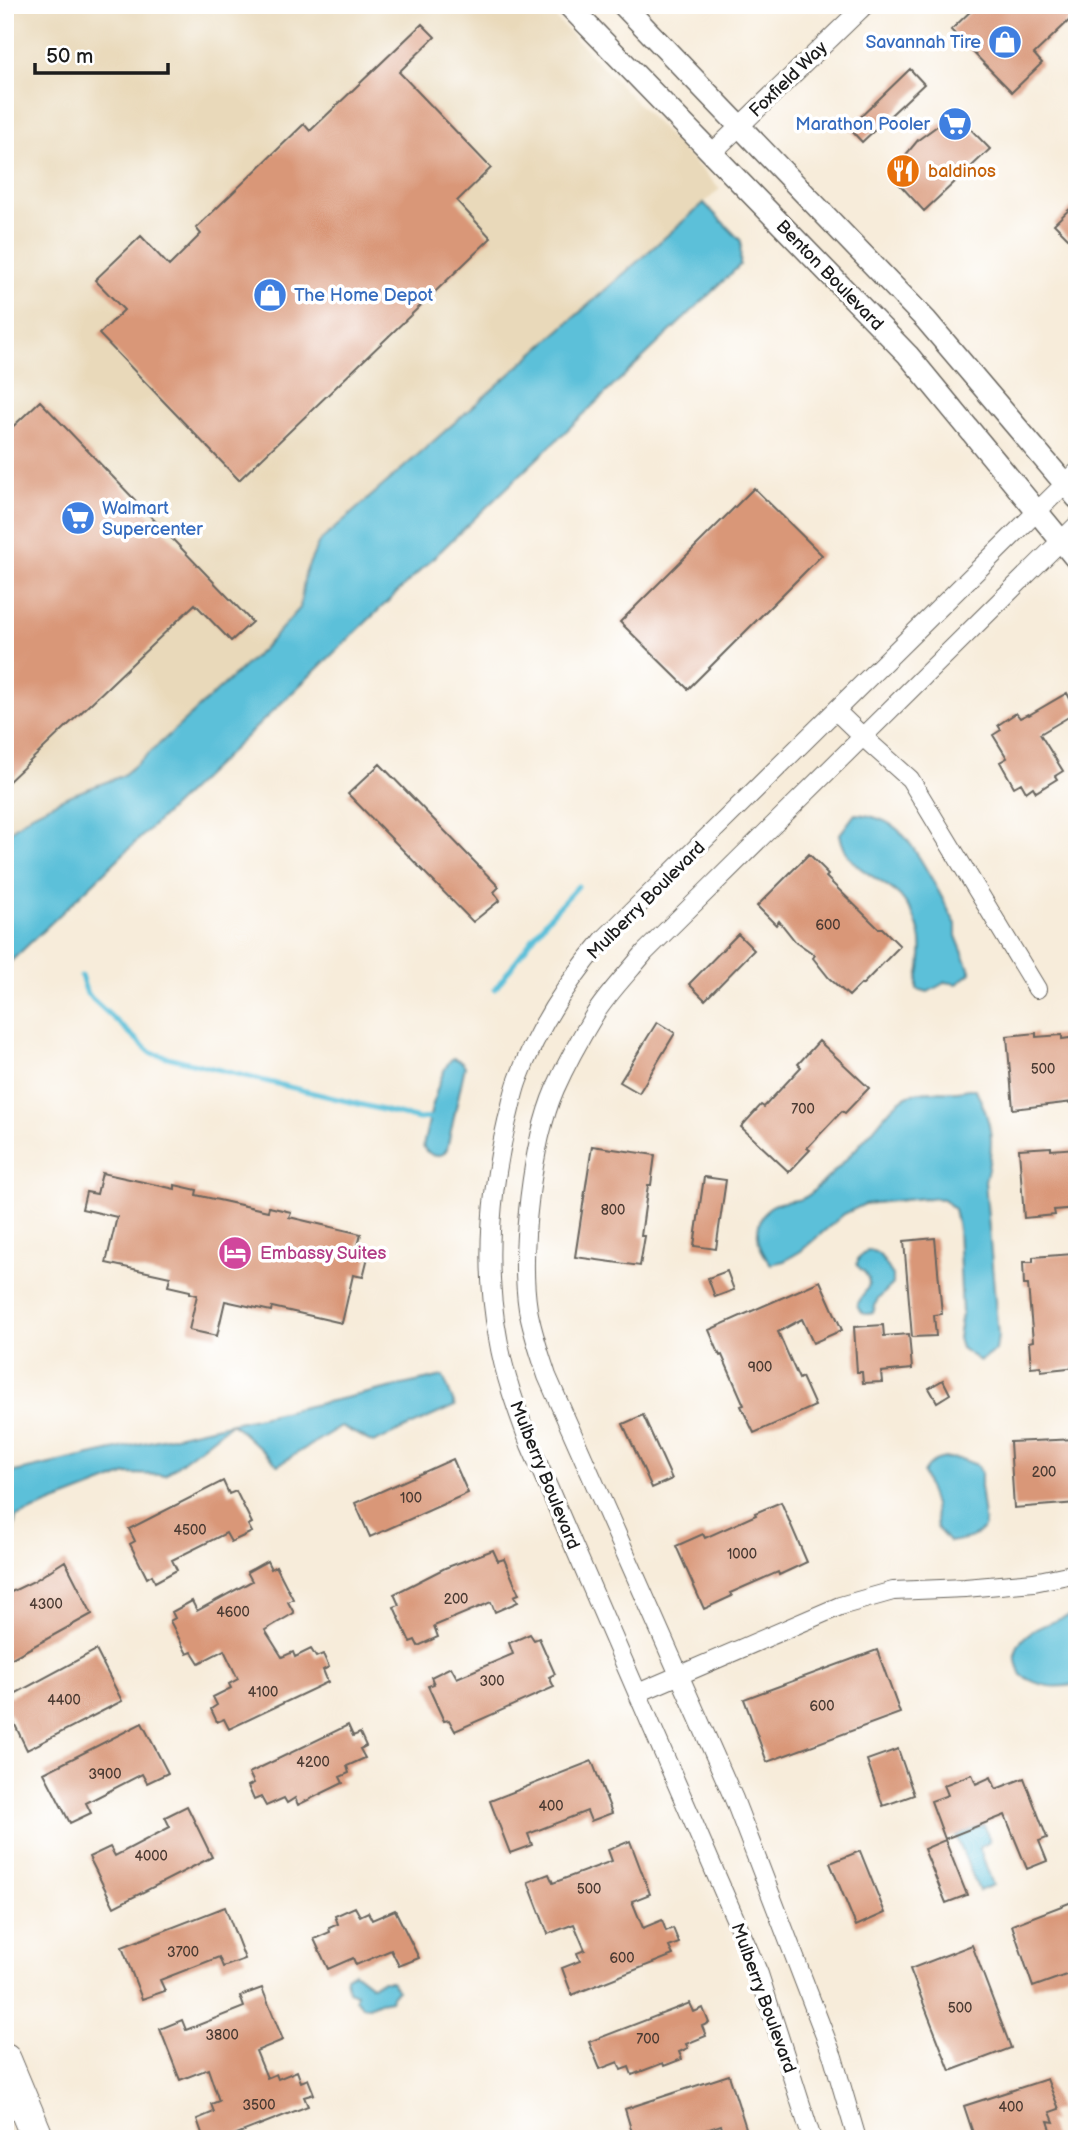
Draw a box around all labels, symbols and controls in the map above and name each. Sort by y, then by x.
shop icon: Savannah Tire [986,23,1024,61]
scale bar [35,32,168,76]
place label: Savannah Tire [865,32,981,53]
street label: Foxfield Way [745,37,832,122]
text: 50 m [46,44,93,69]
supermarket icon: Marathon Pooler [936,105,974,143]
place label: Marathon Pooler [795,114,931,135]
restaurant icon: baldinos [884,152,922,190]
place label: baldinos [928,161,996,182]
street label: Benton Boulevard [772,216,888,335]
shop icon: The Home Depot [251,276,289,314]
place label: The Home Depot [294,285,434,306]
place label: Walmart Supercenter [102,498,203,540]
supermarket icon: Walmart Supercenter [59,499,97,537]
street label: Mulberry Boulevard [583,837,710,964]
house number: 600 [815,917,841,934]
house number: 500 [1031,1061,1055,1078]
house number: 700 [791,1101,815,1118]
house number: 800 [601,1202,625,1219]
hotel icon: Embassy Suites [216,1234,254,1272]
place label: Embassy Suites [260,1243,386,1264]
house number: 900 [748,1359,772,1376]
street label: Mulberry Boulevard [505,1398,584,1552]
house number: 200 [1032,1464,1056,1481]
house number: 100 [400,1490,422,1507]
house number: 4500 [173,1522,207,1539]
house number: 1000 [727,1546,757,1563]
house number: 200 [444,1591,468,1608]
house number: 4300 [29,1596,63,1613]
house number: 4600 [216,1604,250,1621]
house number: 300 [479,1673,505,1690]
house number: 4100 [248,1684,278,1701]
house number: 4400 [47,1692,81,1709]
house number: 600 [809,1698,835,1715]
house number: 4200 [296,1754,330,1771]
house number: 3900 [88,1766,122,1783]
house number: 400 [538,1798,564,1815]
house number: 4000 [134,1848,168,1865]
house number: 500 [577,1881,601,1898]
street label: Mulberry Boulevard [727,1920,800,2076]
house number: 3700 [167,1944,199,1961]
house number: 600 [609,1950,635,1967]
house number: 500 [948,2000,972,2017]
house number: 3800 [205,2027,239,2044]
house number: 700 [636,2031,660,2048]
house number: 3500 [242,2097,276,2114]
house number: 400 [998,2099,1024,2116]

